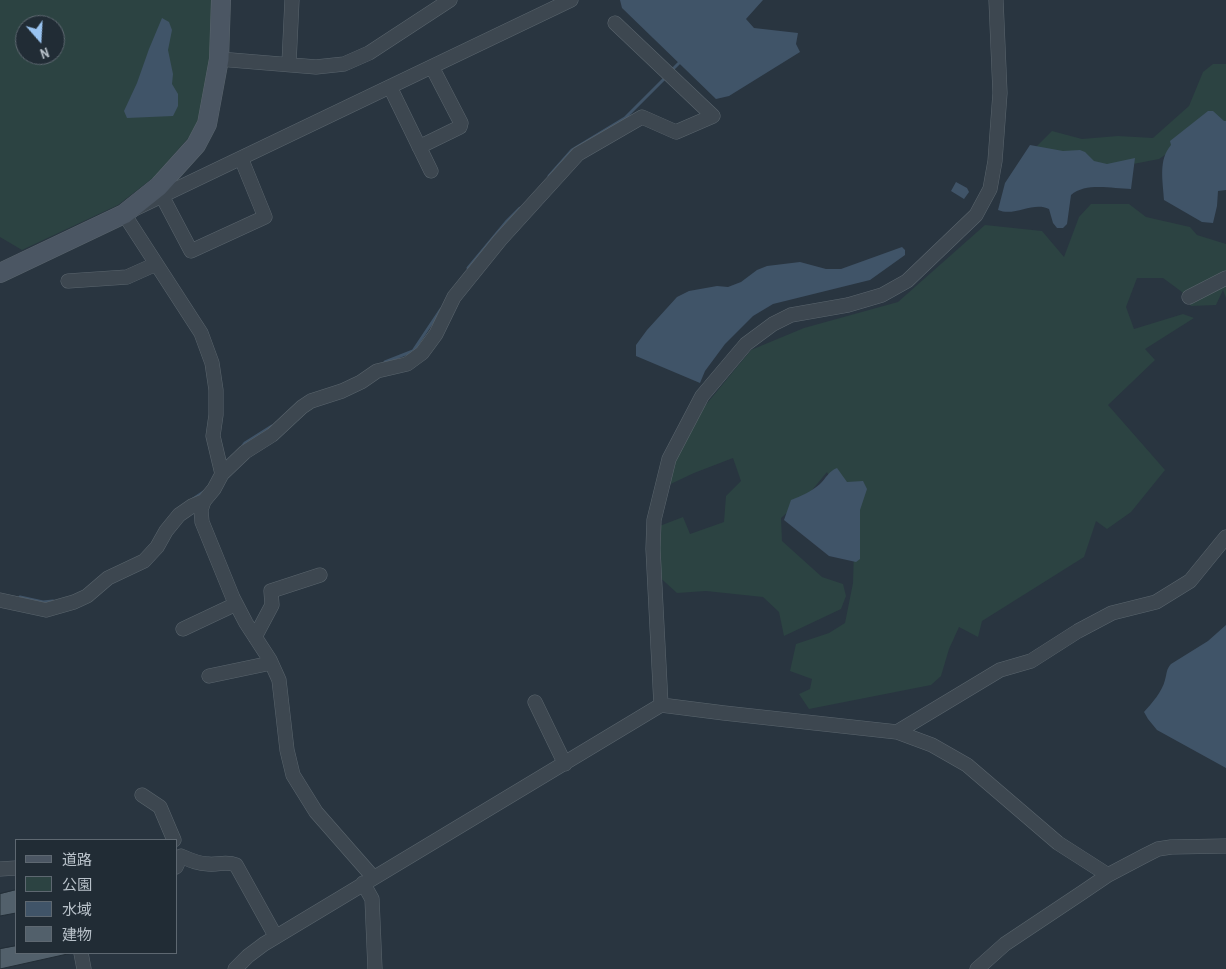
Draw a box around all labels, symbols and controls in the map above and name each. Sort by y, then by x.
north arrow [15,15,65,65]
text: N [38,43,51,63]
legend [15,839,178,954]
text: 道路 [62,849,92,870]
text: 公園 [62,874,92,895]
text: 水域 [62,899,92,920]
text: 建物 [62,924,92,945]

